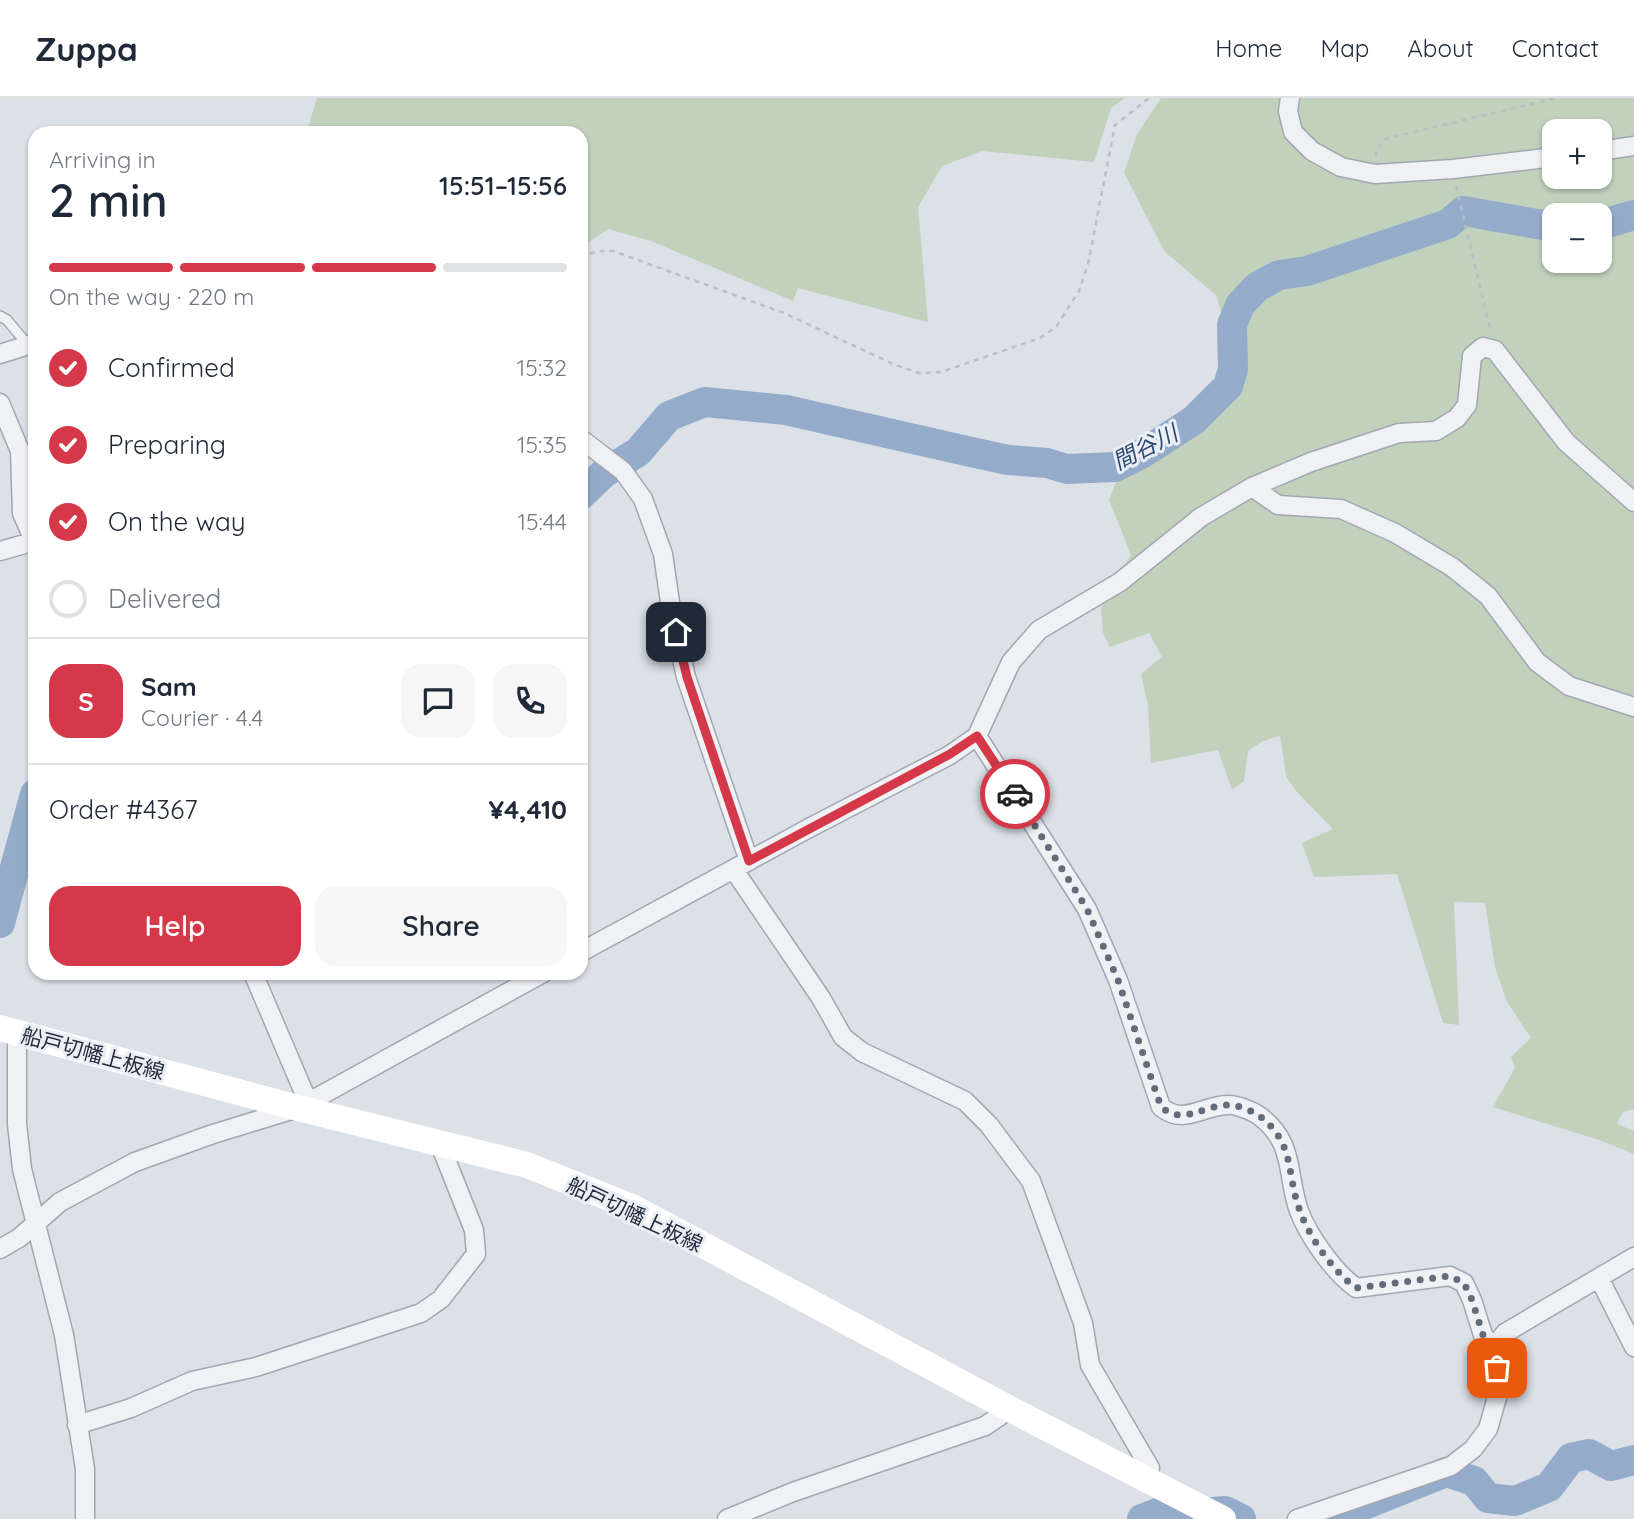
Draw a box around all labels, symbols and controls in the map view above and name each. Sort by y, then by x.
text: Zuppa [35,28,138,69]
text: Home [1215,33,1282,63]
text: Map [1320,33,1369,63]
text: About [1407,33,1474,63]
text: Contact [1512,33,1599,63]
map controls [1542,119,1612,273]
button: + [1542,119,1612,189]
text: Arriving in [49,145,156,174]
text: 15:51–15:56 [439,169,567,202]
text: 2 min [49,171,168,229]
button: − [1542,203,1612,273]
text: On the way · 220 m [49,282,254,311]
icon: check [49,349,87,387]
text: Confirmed [108,351,235,384]
text: 15:32 [517,353,567,382]
water label: 間谷川 [1108,417,1185,476]
icon: check [49,426,87,464]
text: Preparing [108,428,226,461]
text: 15:35 [517,430,567,459]
icon: check [49,503,87,541]
text: On the way [108,505,246,538]
text: 15:44 [517,507,567,536]
text: Delivered [108,582,221,615]
pin [646,602,706,662]
icon: home [657,613,695,651]
button: chat [401,664,475,738]
button: phone [493,664,567,738]
text: Sam [141,670,197,703]
text: S [78,685,94,718]
text: Courier · 4.4 [141,703,263,732]
courier [980,759,1050,829]
icon: car [996,775,1034,813]
text: Order #4367 [49,793,198,826]
text: ¥4,410 [488,793,567,826]
button: Help [49,886,301,966]
button: Share [315,886,567,966]
street label: 船戸切幡上板線 [19,1021,167,1085]
street label: 船戸切幡上板線 [563,1171,707,1257]
pin [1467,1338,1527,1398]
icon: bag [1478,1349,1516,1387]

